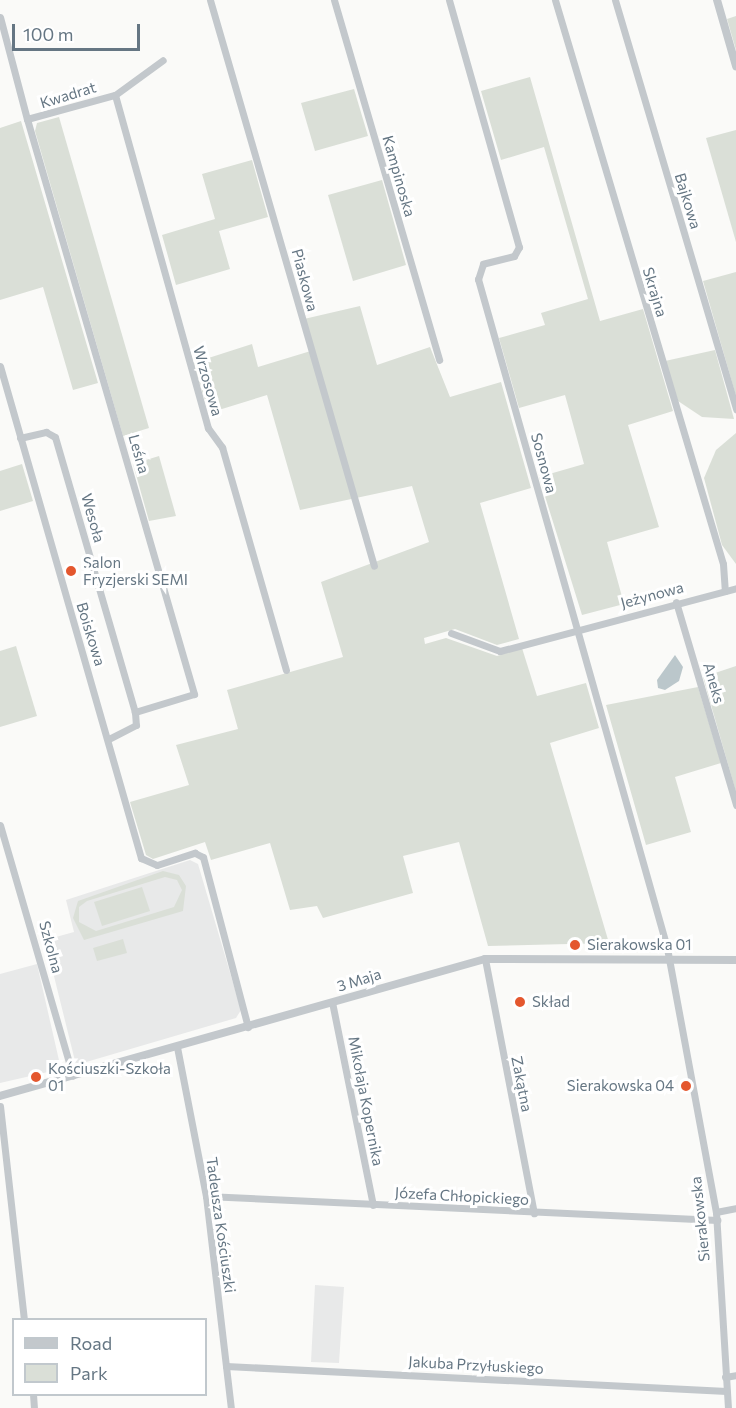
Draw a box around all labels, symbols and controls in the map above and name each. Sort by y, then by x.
scale bar [15,12,142,50]
text: 100 m [23,23,73,45]
street label: Kwadrat [38,78,98,112]
street label: Kampinoska [379,133,419,219]
street label: Bajkowa [671,171,705,231]
street label: Piaskowa [288,247,322,313]
street label: Skrajna [639,265,671,319]
street label: Wrzosowa [189,344,227,418]
street label: Sosnowa [527,431,561,495]
street label: Leśna [125,432,153,476]
street label: Wesoła [77,491,109,545]
place label: Salon Fryzjerski SEMI [83,553,188,588]
marker: Salon Fryzjerski SEMI [64,564,78,578]
street label: Jeżynowa [619,578,685,612]
street label: Boiskowa [73,600,109,668]
street label: Aneks [700,660,728,706]
street label: Szkolna [35,919,67,975]
place label: Sierakowska 01 [587,936,692,954]
marker: Sierakowska 01 [568,938,582,952]
street label: 3 Maja [335,965,383,995]
place label: Skład [532,993,570,1011]
marker: Skład [513,995,527,1009]
street label: Mikołaja Kopernika [345,1035,387,1167]
street label: Zakątna [508,1055,536,1113]
place label: Kościuszki-Szkoła 01 [48,1059,171,1094]
marker: Kościuszki-Szkoła 01 [29,1070,43,1084]
place label: Sierakowska 04 [567,1077,674,1095]
marker: Sierakowska 04 [679,1079,693,1093]
street label: Tadeusza Kościuszki [203,1156,239,1294]
street label: Sierakowska [687,1176,713,1262]
street label: Józefa Chłopickiego [394,1183,530,1209]
legend [12,1318,207,1396]
text: Road [70,1332,112,1354]
street label: Jakuba Przyłuskiego [408,1352,544,1378]
text: Park [70,1362,108,1384]

